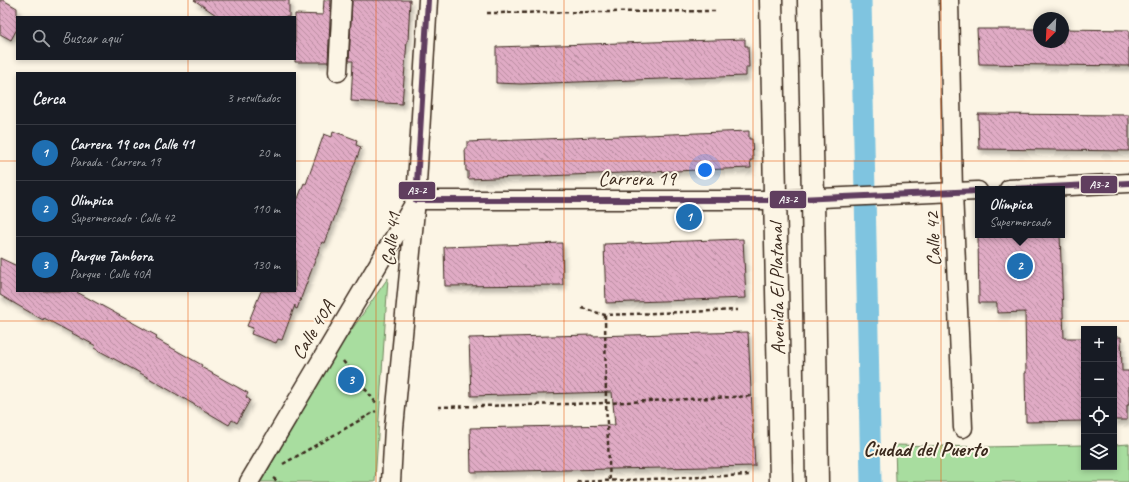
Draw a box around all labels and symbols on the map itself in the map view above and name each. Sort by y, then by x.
north arrow [1033,12,1069,48]
your location [695,160,715,180]
street label: Carrera 19 [598,166,678,191]
line badge: A3-2 [1080,175,1118,194]
text: A3-2 [1089,177,1110,191]
line badge: A3-2 [398,181,436,200]
text: A3-2 [407,183,428,197]
line badge: A3-2 [769,190,807,209]
text: A3-2 [778,192,799,206]
pin: 1 [676,202,702,232]
street label: Calle 42 [919,209,946,267]
street label: Calle 41 [376,210,406,267]
street label: Avenida El Platanal [763,219,791,355]
pin: 2 [1007,251,1033,281]
street label: Calle 40A [286,295,341,364]
pin: 3 [338,365,364,395]
district label: Ciudad del Puerto [863,436,988,462]

